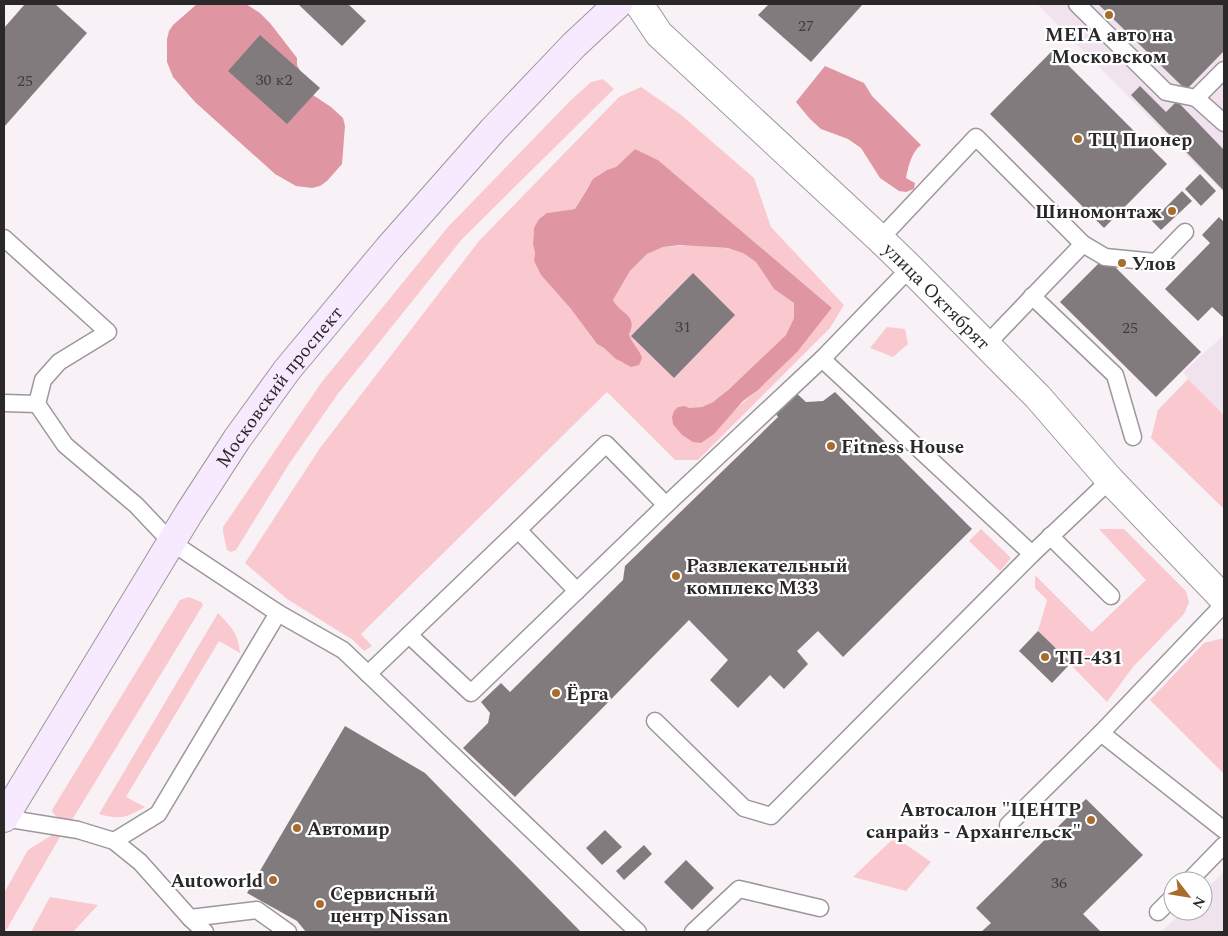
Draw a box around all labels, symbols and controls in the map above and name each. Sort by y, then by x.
marker: МЕГА авто на Московском [1103,9,1115,21]
house number: 27 [798,14,814,38]
place label: МЕГА авто на Московском [1045,21,1173,72]
house number: 30 к2 [256,68,292,92]
house number: 25 [17,69,33,93]
place label: ТЦ Пионер [1088,126,1192,155]
marker: ТЦ Пионер [1072,133,1084,145]
place label: Шиномонтаж [1035,198,1162,227]
marker: Шиномонтаж [1166,205,1178,217]
street label: улица Октябрят [875,236,997,357]
place label: Улов [1132,250,1176,279]
marker: Улов [1116,257,1128,269]
street label: Московский проспект [209,300,351,474]
house number: 31 [675,315,691,339]
house number: 25 [1122,316,1138,340]
place label: Fitness House [841,433,964,462]
marker: Fitness House [825,440,837,452]
place label: Развлекательный комплекс М33 [686,552,848,603]
marker: Развлекательный комплекс М33 [670,570,682,582]
place label: ТП-431 [1055,644,1123,673]
marker: ТП-431 [1039,651,1051,663]
place label: Ёрга [566,680,609,709]
marker: Ёрга [550,687,562,699]
place label: Автосалон "ЦЕНТР санрайз - Архангельск" [866,796,1081,847]
marker: Автосалон "ЦЕНТР санрайз - Архангельск" [1085,814,1097,826]
place label: Автомир [307,815,389,844]
marker: Автомир [291,822,303,834]
place label: Autoworld [170,867,263,896]
house number: 36 [1051,871,1067,895]
north arrow [1163,871,1213,921]
marker: Autoworld [267,874,279,886]
place label: Сервисный центр Nissan [330,880,449,931]
text: N [1187,892,1211,913]
marker: Сервисный центр Nissan [314,898,326,910]

